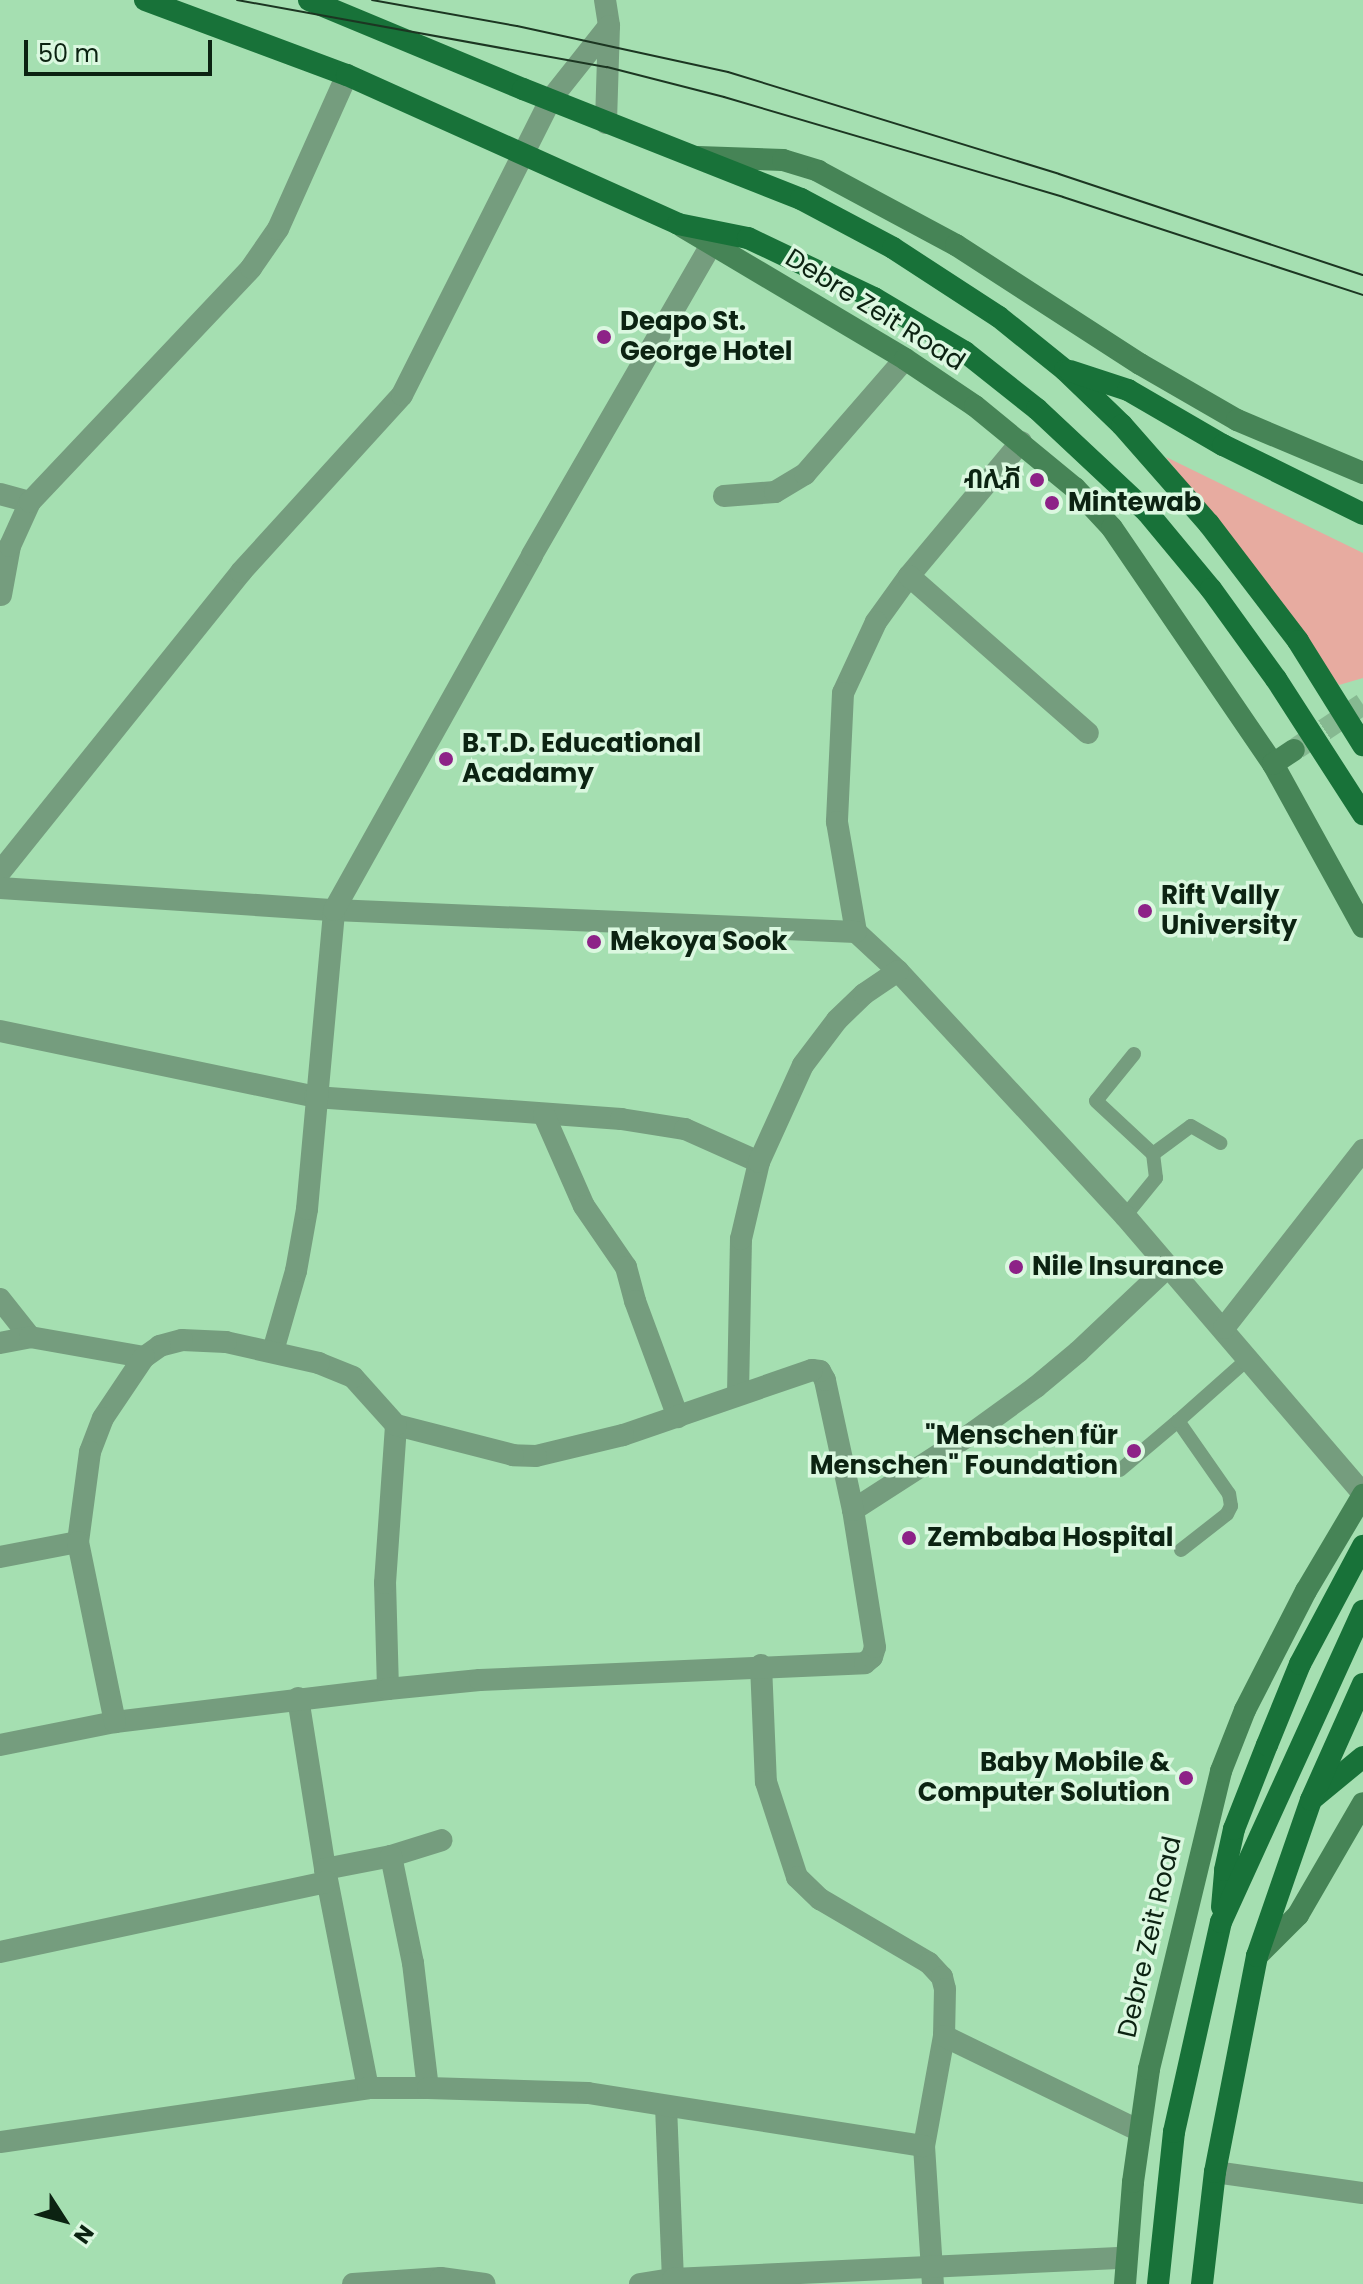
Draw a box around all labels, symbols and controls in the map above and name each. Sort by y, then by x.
scale bar [28,24,216,74]
text: 50 m [38,37,99,70]
street label: Debre Zeit Road [780,242,970,378]
place label: Deapo St. George Hotel [620,306,793,368]
marker: Deapo St. George Hotel [595,328,613,346]
place label: ብሊቭ [964,464,1021,496]
marker: ብሊቭ [1028,471,1046,489]
place label: Mintewab [1068,487,1201,519]
marker: Mintewab [1043,494,1061,512]
place label: B.T.D. Educational Acadamy [462,728,701,790]
marker: B.T.D. Educational Acadamy [437,750,455,768]
place label: Rift Vally University [1161,880,1297,942]
marker: Rift Vally University [1136,902,1154,920]
place label: Mekoya Sook [610,926,787,958]
marker: Mekoya Sook [585,933,603,951]
place label: Nile Insurance [1032,1251,1224,1283]
marker: Nile Insurance [1007,1258,1025,1276]
place label: "Menschen für Menschen" Foundation [810,1420,1118,1482]
marker: "Menschen für Menschen" Foundation [1125,1442,1143,1460]
place label: Zembaba Hospital [927,1522,1173,1554]
marker: Zembaba Hospital [898,1527,920,1549]
place label: Baby Mobile & Computer Solution [918,1747,1170,1808]
marker: Baby Mobile & Computer Solution [1177,1769,1195,1787]
street label: Debre Zeit Road [1112,1833,1188,2041]
north arrow [24,2180,104,2260]
text: N [66,2219,101,2250]

